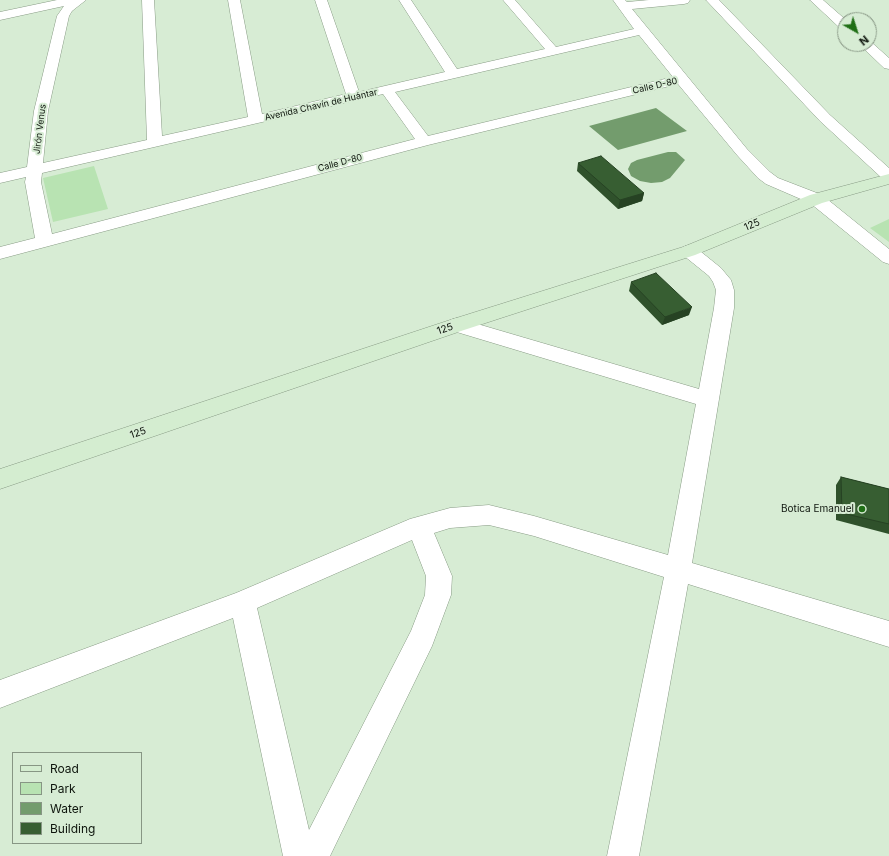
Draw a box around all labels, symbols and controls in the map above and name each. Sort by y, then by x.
north arrow [837,12,877,52]
text: N [856,32,872,49]
street label: Calle D-80 [632,76,678,96]
street label: Avenida Chavín de Huántar [264,87,378,123]
street label: Jirón Venus [32,103,48,155]
street label: Calle D-80 [317,152,363,174]
street label: 125 [742,216,762,234]
street label: 125 [435,321,455,337]
street label: 125 [128,425,148,441]
place label: Botica Emanuel [781,503,854,515]
marker: Botica Emanuel [857,504,867,514]
legend [12,752,142,844]
text: Road [50,761,79,776]
text: Park [50,781,76,796]
text: Water [50,801,83,816]
text: Building [50,821,95,836]

